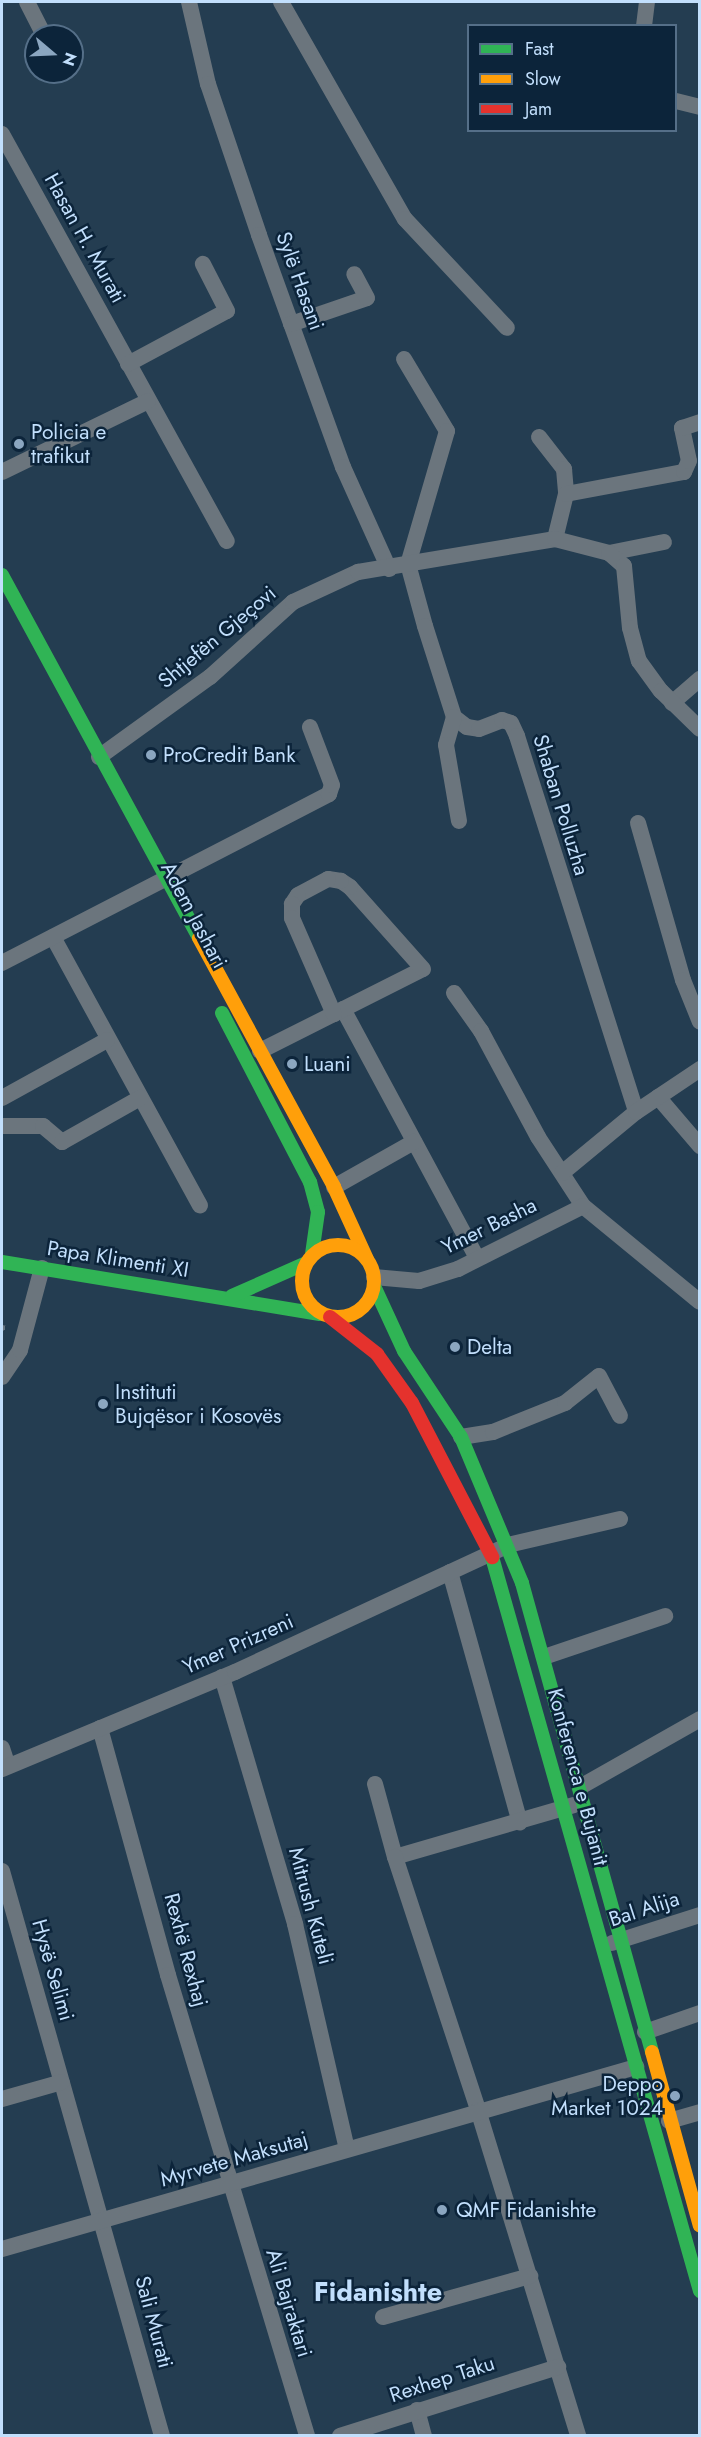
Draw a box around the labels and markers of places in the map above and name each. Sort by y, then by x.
place label: Policia e trafikut [31,419,106,469]
marker: Policia e trafikut [12,437,26,451]
place label: ProCredit Bank [163,742,295,768]
marker: ProCredit Bank [144,748,158,762]
place label: Luani [304,1051,351,1077]
marker: Luani [285,1057,299,1071]
place label: Delta [467,1334,512,1360]
marker: Delta [448,1340,462,1354]
place label: Instituti Bujqësor i Kosovës [115,1379,281,1429]
marker: Instituti Bujqësor i Kosovës [96,1397,110,1411]
place label: Deppo Market 1024 [551,2071,663,2121]
marker: Deppo Market 1024 [668,2089,682,2103]
place label: QMF Fidanishte [456,2197,596,2223]
marker: QMF Fidanishte [433,2201,451,2219]

